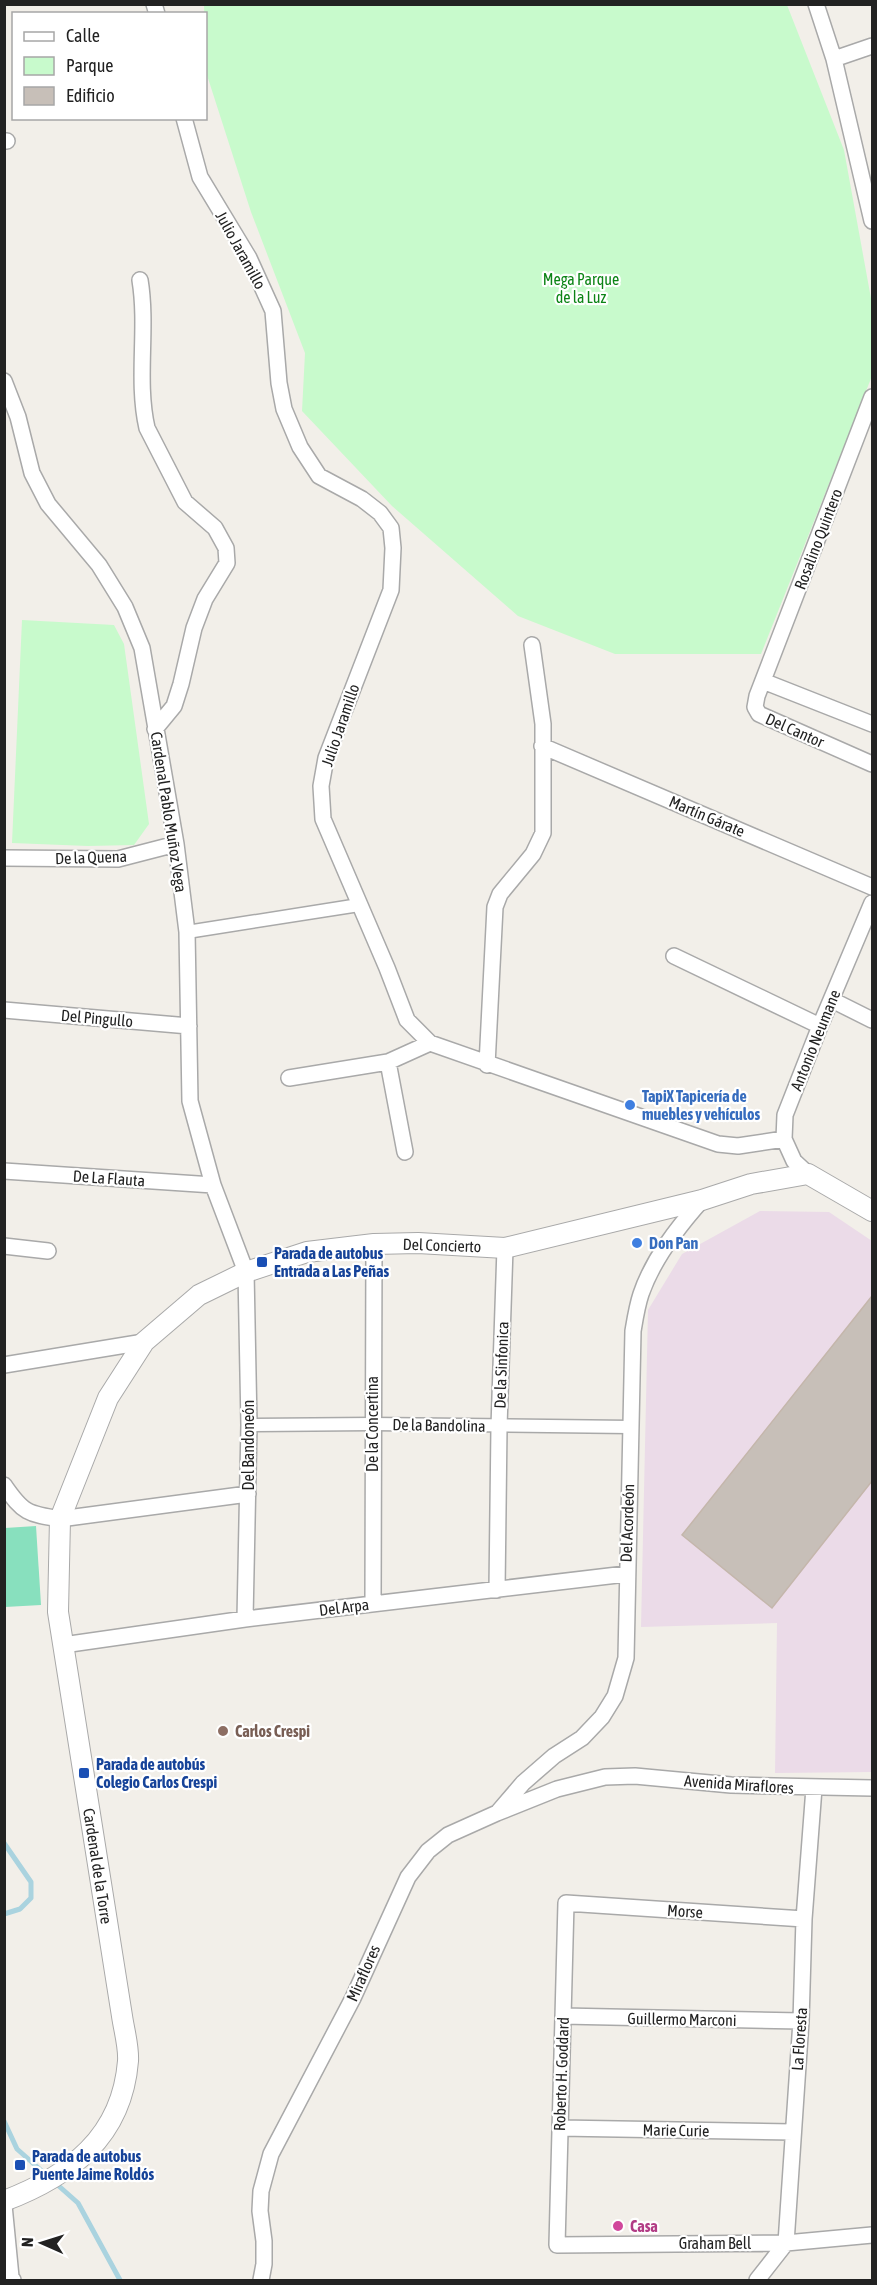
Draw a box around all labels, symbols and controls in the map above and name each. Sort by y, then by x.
legend [12,12,207,120]
text: Calle [66,25,100,46]
text: Parque [66,55,114,76]
text: Edificio [66,85,115,106]
street label: Julio Jaramillo [212,208,270,292]
park label: Mega Parque de la Luz [543,270,619,306]
street label: Rosalino Quintero [791,486,845,592]
street label: Julio Jaramillo [318,681,362,769]
street label: Del Cantor [763,709,827,751]
street label: Cardenal Pablo Muñoz Vega [146,730,191,894]
street label: Martín Gárate [666,792,748,840]
street label: De la Quena [55,847,127,867]
street label: Antonio Neumane [787,987,843,1093]
street label: Del Pingullo [60,1006,134,1031]
place label: TapiX Tapicería de muebles y vehículos [642,1087,760,1123]
marker: TapiX Tapicería de muebles y vehículos [623,1098,637,1112]
street label: De La Flauta [72,1167,146,1189]
place label: Don Pan [649,1234,698,1252]
street label: Del Concierto [402,1235,482,1255]
marker: Don Pan [630,1236,644,1250]
place label: Parada de autobus Entrada a Las Peñas [274,1244,389,1280]
marker: Parada de autobus Entrada a Las Peñas [255,1255,269,1269]
street label: De la Sinfonica [490,1321,512,1409]
street label: De la Concertina [363,1376,381,1472]
street label: Del Bandoneón [239,1400,257,1490]
street label: De la Bandolina [392,1415,486,1435]
street label: Del Acordeón [617,1483,637,1563]
street label: Del Arpa [318,1595,370,1620]
place label: Carlos Crespi [235,1722,310,1740]
marker: Carlos Crespi [216,1724,230,1738]
place label: Parada de autobús Colegio Carlos Crespi [96,1755,218,1791]
marker: Parada de autobús Colegio Carlos Crespi [77,1766,91,1780]
street label: Avenida Miraflores [683,1771,795,1797]
street label: Cardenal de la Torre [80,1807,116,1925]
street label: Morse [666,1901,704,1921]
street label: Miraflores [343,1942,384,2004]
street label: La Floresta [788,2007,810,2071]
street label: Guillermo Marconi [627,2009,737,2029]
street label: Roberto H. Goddard [550,2017,572,2131]
street label: Marie Curie [643,2120,709,2140]
place label: Parada de autobus Puente Jaime Roldós [32,2147,154,2183]
marker: Parada de autobus Puente Jaime Roldós [13,2158,27,2172]
north arrow [12,2213,72,2273]
place label: Casa [630,2217,658,2235]
marker: Casa [611,2219,625,2233]
street label: Graham Bell [679,2234,752,2252]
text: N [18,2237,36,2247]

